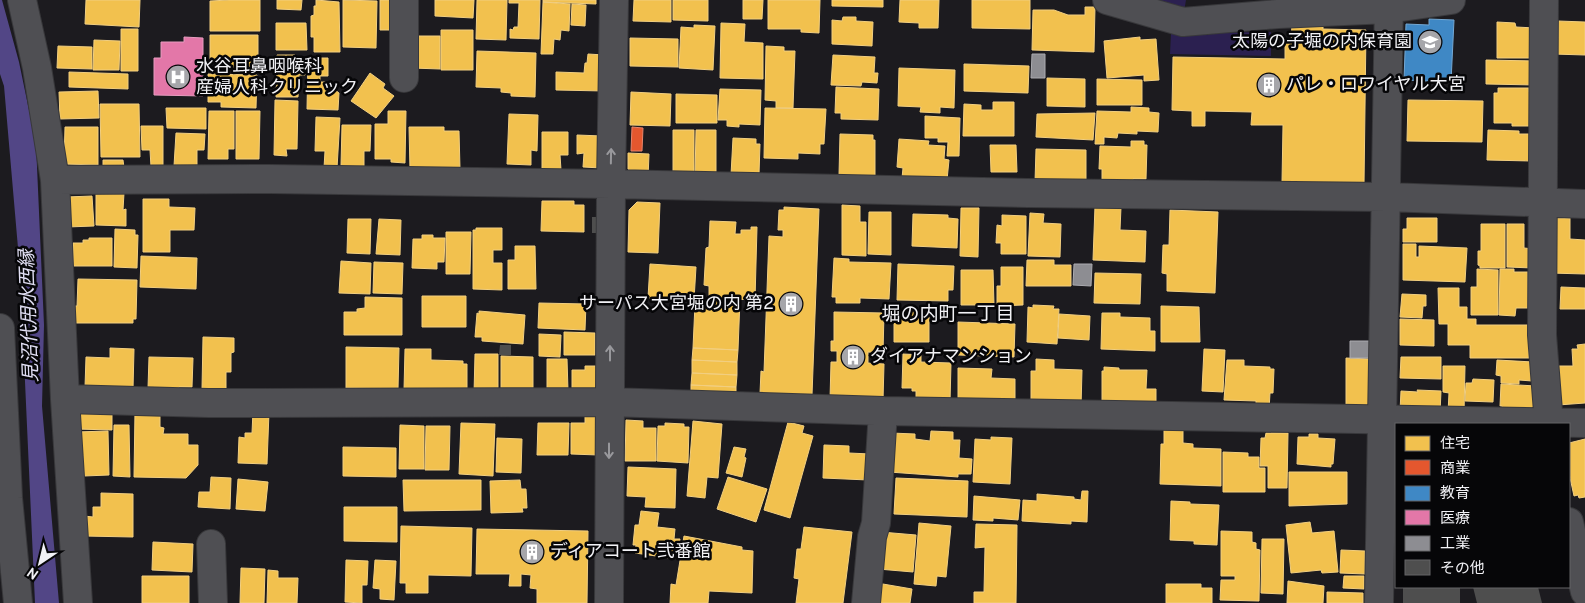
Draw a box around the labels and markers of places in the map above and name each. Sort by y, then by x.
school or university icon: 太陽の子堀の内保育園 [1417,29,1443,55]
place label: 太陽の子堀の内保育園 [1232,31,1412,54]
place label: 水谷耳鼻咽喉科 産婦人科クリニック [196,56,358,100]
hospital icon: 水谷耳鼻咽喉科 産婦人科クリニック [165,64,191,90]
building icon: パレ・ロワイヤル大宮 [1256,72,1282,98]
place label: パレ・ロワイヤル大宮 [1286,74,1465,97]
building icon: サーパス大宮堀の内 第2 [778,291,804,317]
place label: サーパス大宮堀の内 第2 [579,293,774,316]
building icon: ダイアナマンション [840,344,866,370]
place label: ダイアナマンション [870,346,1032,369]
building icon: ディアコート弐番館 [519,539,545,565]
place label: ディアコート弐番館 [550,541,711,564]

